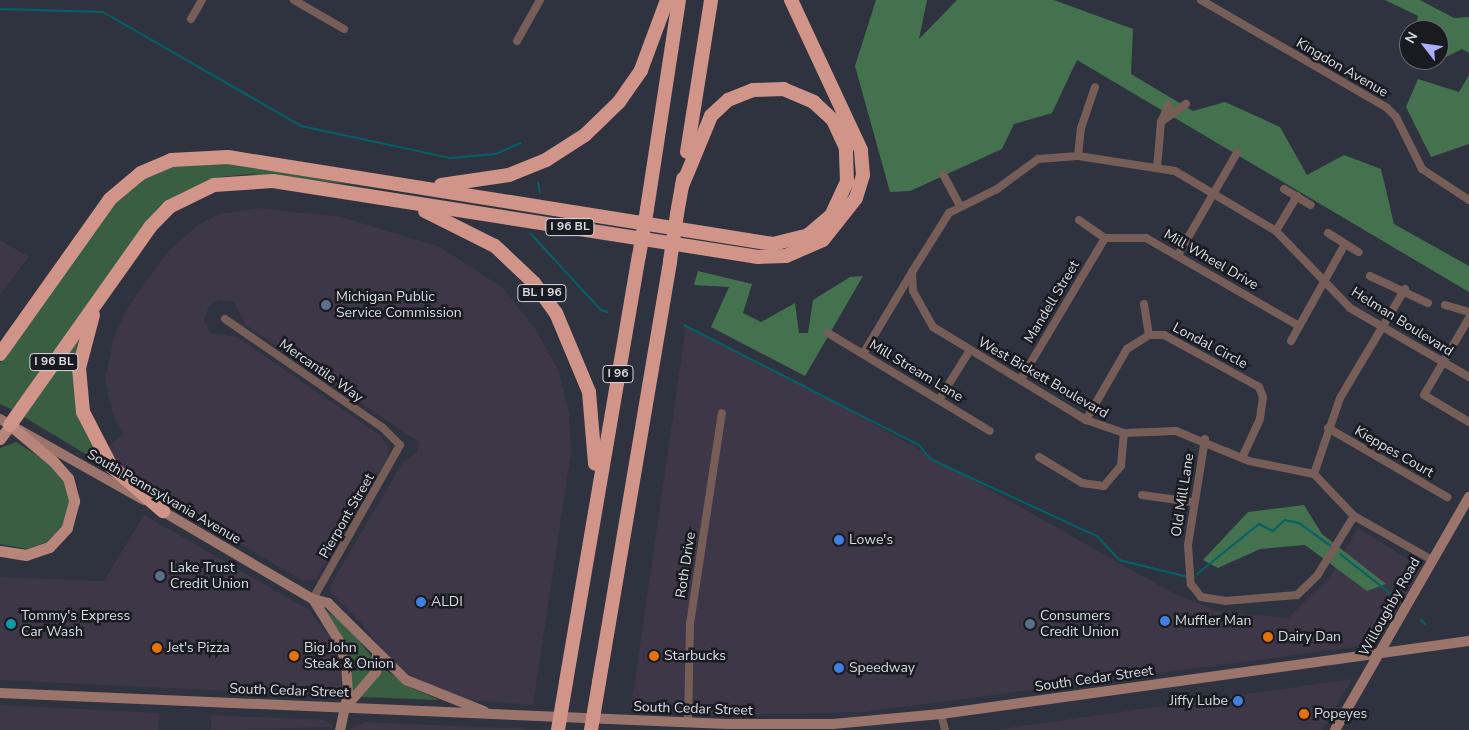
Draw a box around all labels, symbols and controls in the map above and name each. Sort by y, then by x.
north arrow [1399,20,1449,70]
text: N [1401,28,1422,47]
street label: Kingdon Avenue [1293,35,1391,101]
road number: I 96 BL [545,218,595,236]
street label: Mill Wheel Drive [1161,226,1261,294]
street label: Mandell Street [1021,258,1083,346]
road number: BL I 96 [517,284,567,302]
street label: Helman Boulevard [1348,284,1456,360]
place label: Michigan Public Service Commission [336,289,462,322]
marker: Michigan Public Service Commission [320,299,332,311]
street label: Londal Circle [1170,319,1250,373]
street label: West Bickett Boulevard [975,334,1111,422]
street label: Mercantile Way [276,336,366,406]
street label: Mill Stream Lane [866,336,966,406]
road number: I 96 BL [29,352,79,372]
road number: I 96 [602,364,634,384]
street label: Kieppes Court [1352,423,1436,481]
street label: South Pennsylvania Avenue [84,446,244,548]
street label: Old Mill Lane [1168,452,1198,538]
street label: Pierpont Street [316,471,378,561]
street label: Roth Drive [672,531,700,599]
place label: Lowe's [849,532,893,548]
marker: Lowe's [833,534,845,546]
street label: Willoughby Road [1356,555,1424,659]
place label: Lake Trust Credit Union [170,560,249,592]
marker: Lake Trust Credit Union [154,570,166,582]
place label: ALDI [431,594,463,610]
marker: ALDI [415,596,427,608]
place label: Tommy's Express Car Wash [21,608,130,640]
place label: Consumers Credit Union [1040,608,1119,640]
place label: Muffler Man [1175,613,1251,629]
marker: Muffler Man [1159,615,1171,627]
marker: Tommy's Express Car Wash [5,618,17,630]
marker: Consumers Credit Union [1024,618,1036,630]
place label: Dairy Dan [1278,629,1341,645]
marker: Dairy Dan [1262,631,1274,643]
place label: Jet's Pizza [167,640,230,656]
place label: Big John Steak & Onion [304,640,394,672]
marker: Jet's Pizza [151,642,163,654]
place label: Starbucks [664,648,726,664]
marker: Big John Steak & Onion [288,650,300,662]
marker: Starbucks [648,650,660,662]
place label: Speedway [849,660,915,676]
marker: Speedway [833,662,845,674]
street label: South Cedar Street [1034,662,1154,696]
street label: South Cedar Street [229,681,349,701]
place label: Jiffy Lube [1170,693,1228,709]
marker: Jiffy Lube [1232,695,1244,707]
street label: South Cedar Street [633,699,753,719]
place label: Popeyes [1314,706,1367,722]
marker: Popeyes [1298,708,1310,720]

